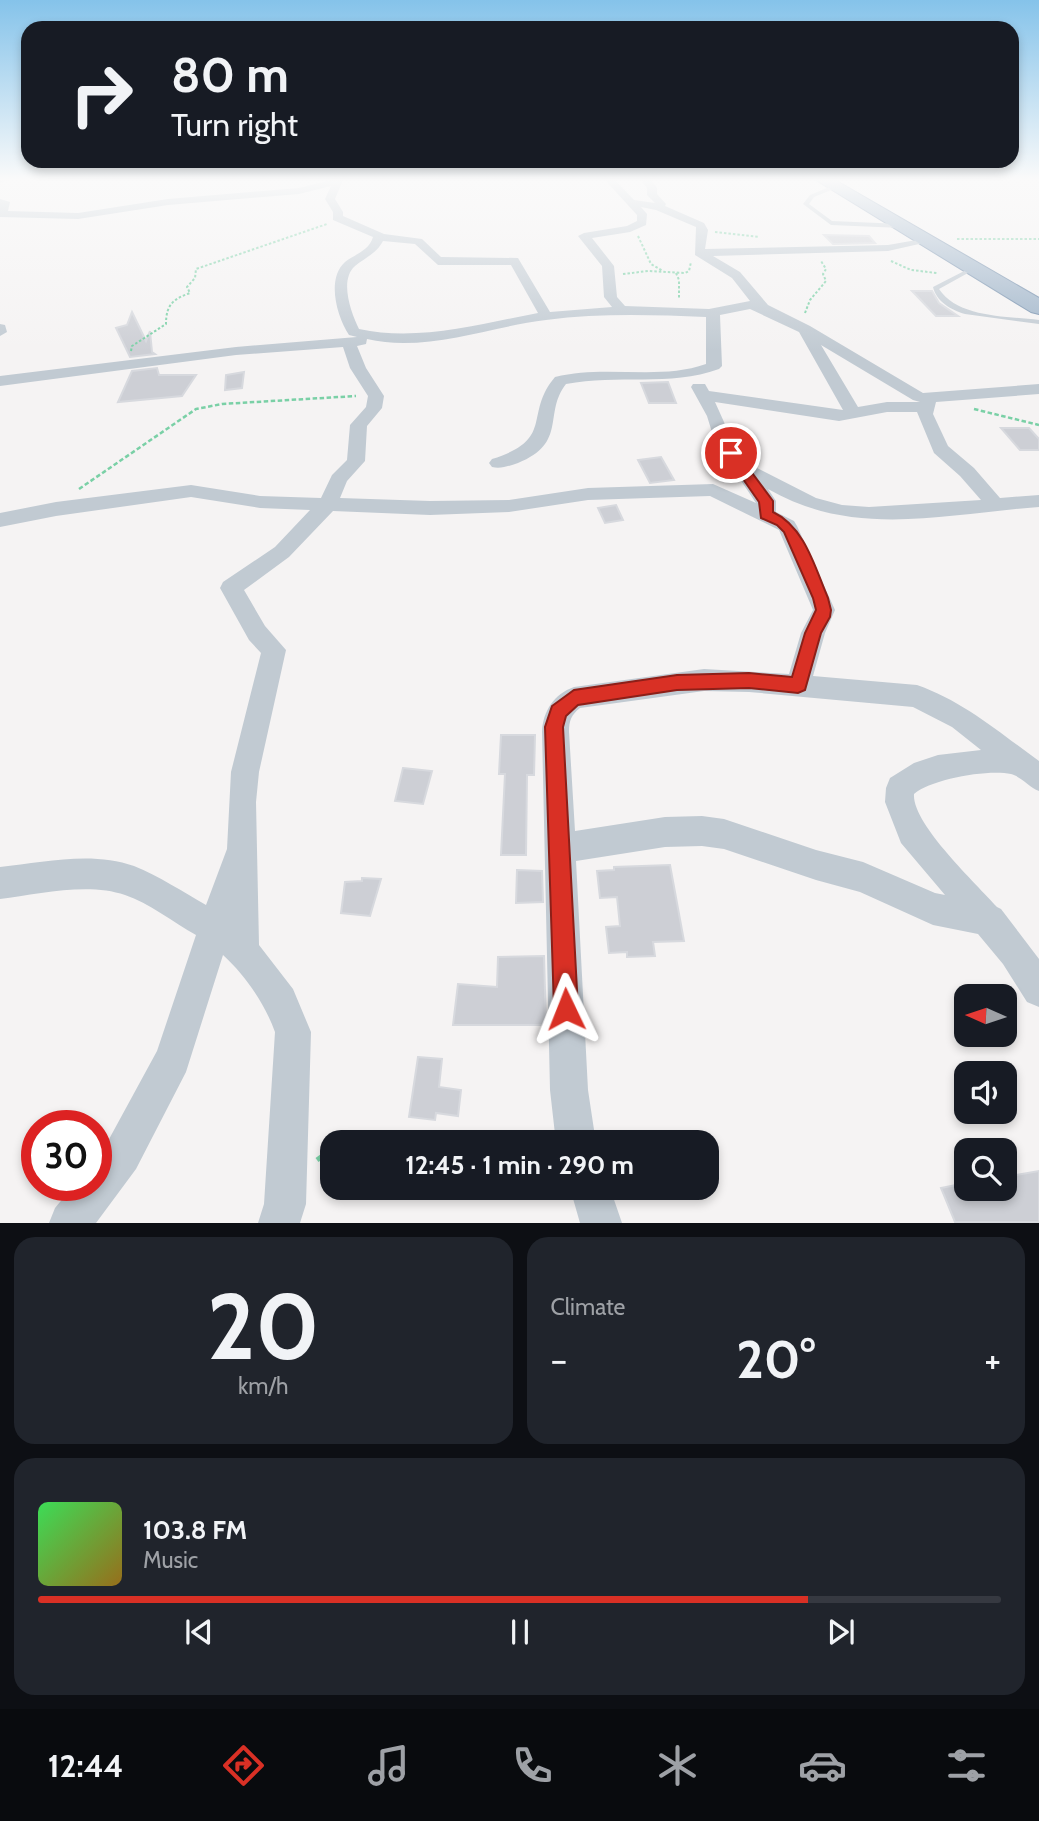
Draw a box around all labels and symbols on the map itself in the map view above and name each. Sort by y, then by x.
pin [701,423,761,483]
position arrow [529,972,603,1046]
north arrow [954,984,1017,1046]
speed limit sign: 30 [21,1110,112,1201]

